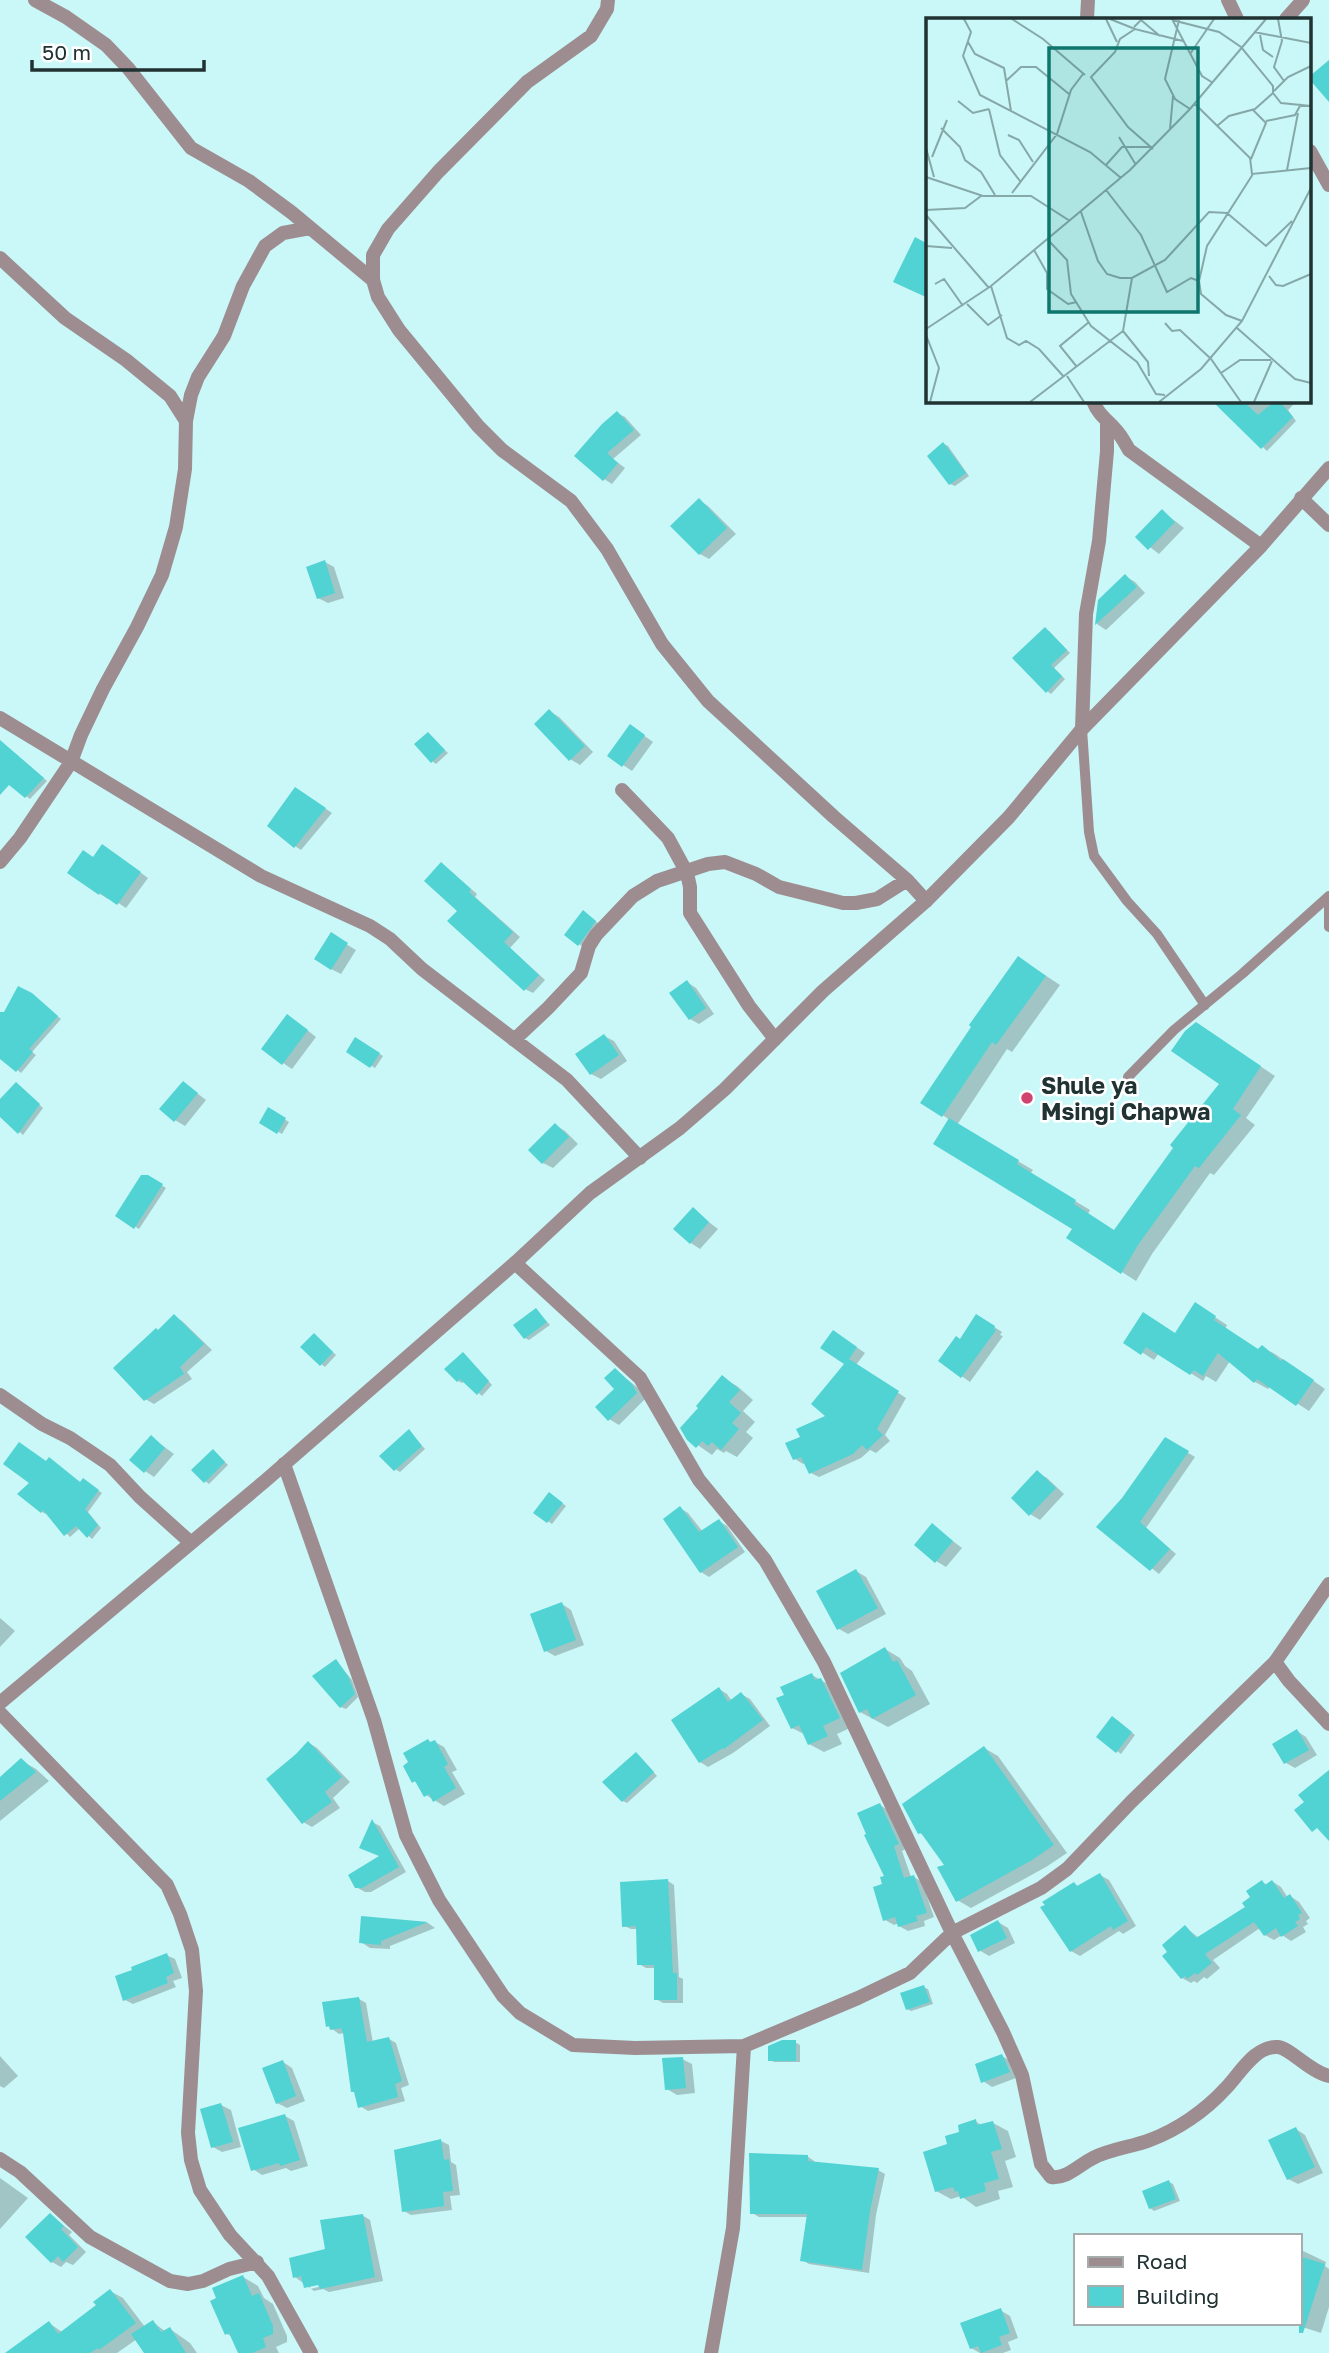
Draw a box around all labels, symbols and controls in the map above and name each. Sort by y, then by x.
inset map [926,18,1312,402]
scale bar [32,28,203,72]
text: 50 m [42,39,91,65]
place label: Shule ya Msingi Chapwa [1041,1071,1210,1125]
marker: Shule ya Msingi Chapwa [1019,1090,1035,1106]
legend [1074,2234,1301,2325]
text: Road [1136,2248,1187,2274]
text: Building [1136,2283,1219,2309]

